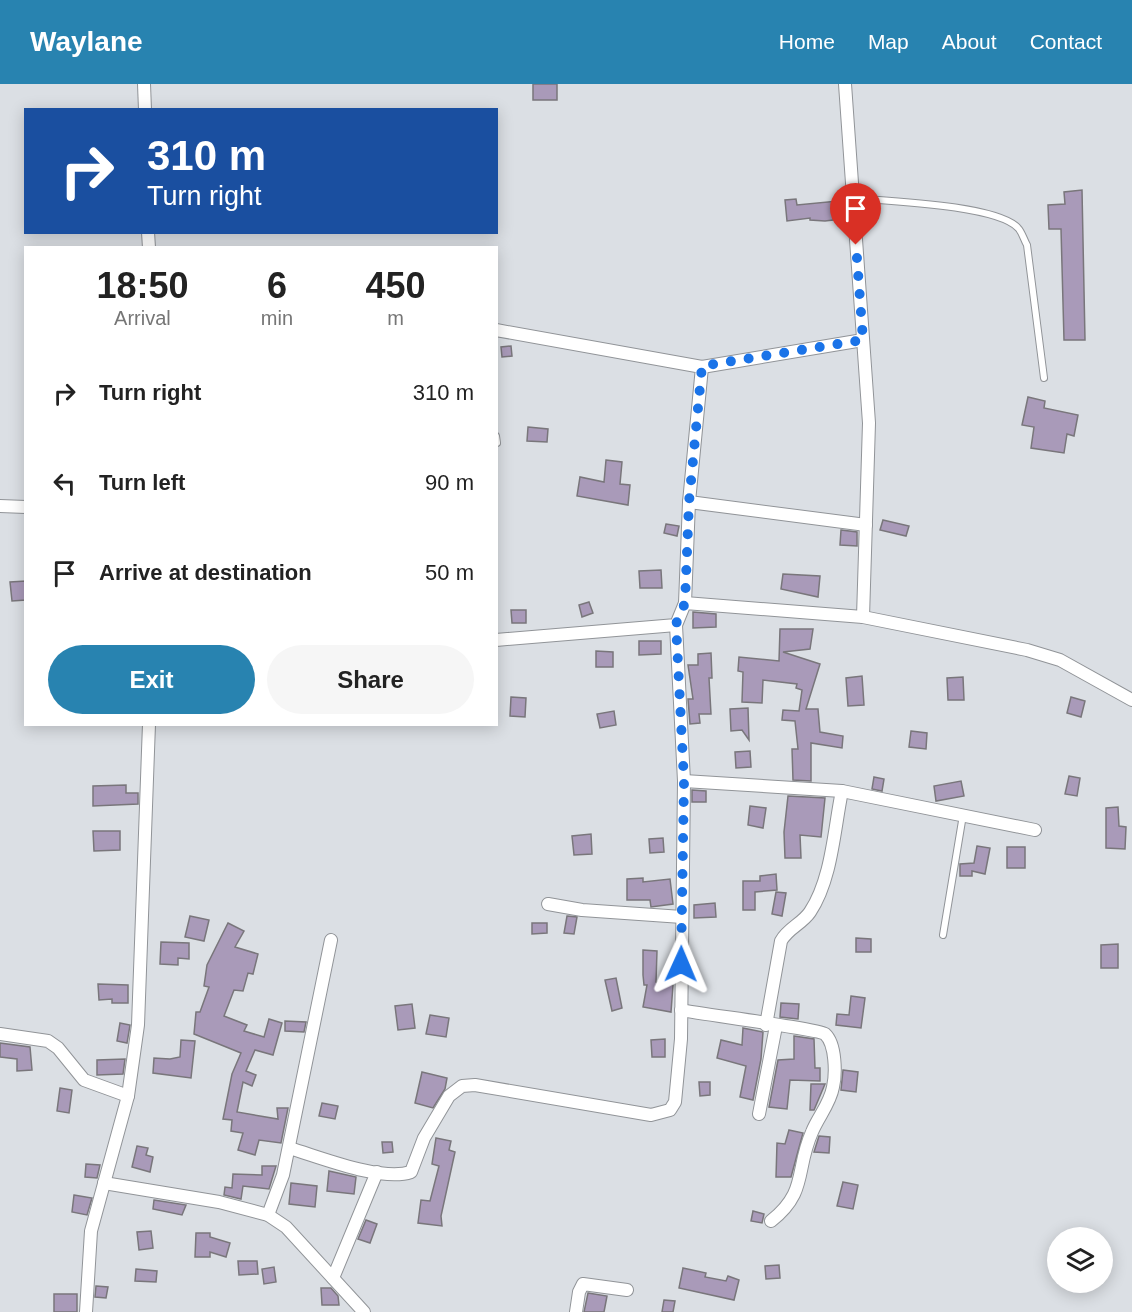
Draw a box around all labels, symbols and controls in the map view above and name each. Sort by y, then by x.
text: Waylane [30,26,143,57]
text: Home [779,30,835,53]
text: Map [868,30,909,53]
text: About [942,30,997,53]
text: Contact [1030,30,1102,53]
icon: right [48,132,126,210]
text: 310 m [147,132,266,179]
text: Turn right [147,181,262,211]
pin [830,183,881,245]
icon: arrive [839,192,872,225]
text: 18:50 [96,265,188,306]
text: 6 [267,265,287,306]
text: 450 [365,265,426,306]
text: Arrival [114,307,171,329]
text: min [261,307,293,329]
text: m [387,307,404,329]
icon: right [48,377,81,410]
text: Turn right [99,380,201,405]
text: 310 m [413,380,474,405]
icon: left [48,467,81,500]
text: Turn left [99,470,185,495]
text: 90 m [425,470,474,495]
icon: arrive [48,557,81,590]
text: Arrive at destination [99,560,312,585]
text: 50 m [425,560,474,585]
button: Exit [48,645,255,714]
button: Share [267,645,474,714]
position arrow [649,932,713,996]
map controls [1047,1227,1113,1293]
button: layers [1047,1227,1113,1293]

